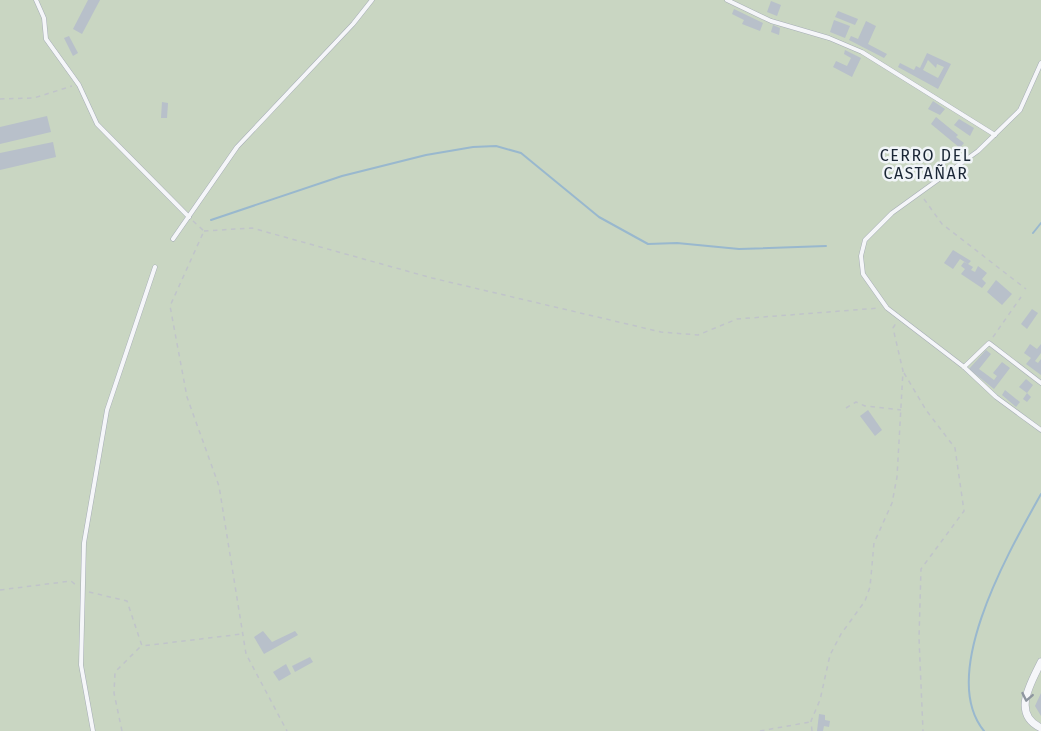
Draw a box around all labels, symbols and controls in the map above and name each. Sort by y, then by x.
district label: CERRO DEL CASTAÑAR [880,146,972,183]
one-way arrow [1021,692,1034,702]

